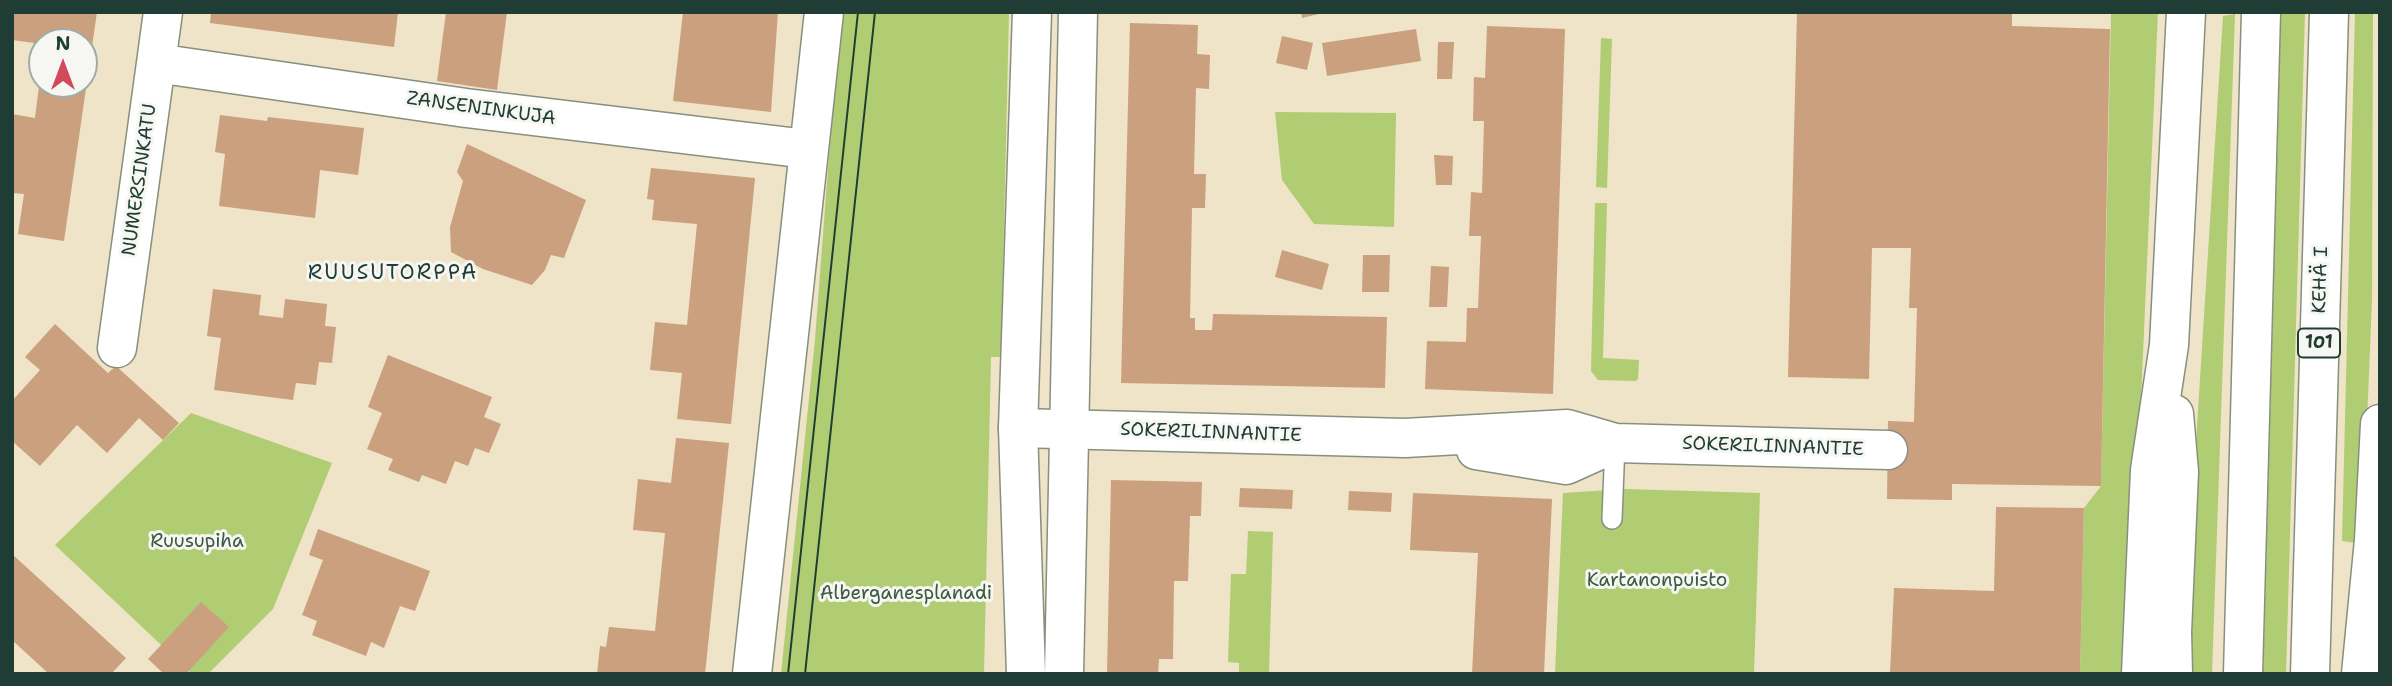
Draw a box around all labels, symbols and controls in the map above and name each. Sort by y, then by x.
north arrow [28,28,98,98]
text: N [55,31,71,56]
street label: ZANSENINKUJA [405,87,557,131]
street label: NUMERSINKATU [118,102,162,258]
street label: KEHÄ I [2308,246,2334,314]
district label: RUUSUTORPPA [309,261,477,287]
road number: 101 [2298,328,2340,358]
street label: SOKERILINNANTIE [1120,418,1302,448]
street label: SOKERILINNANTIE [1682,432,1864,462]
park label: Ruusupiha [150,531,244,553]
park label: Kartanonpuisto [1587,570,1727,592]
park label: Alberganesplanadi [820,583,992,605]

